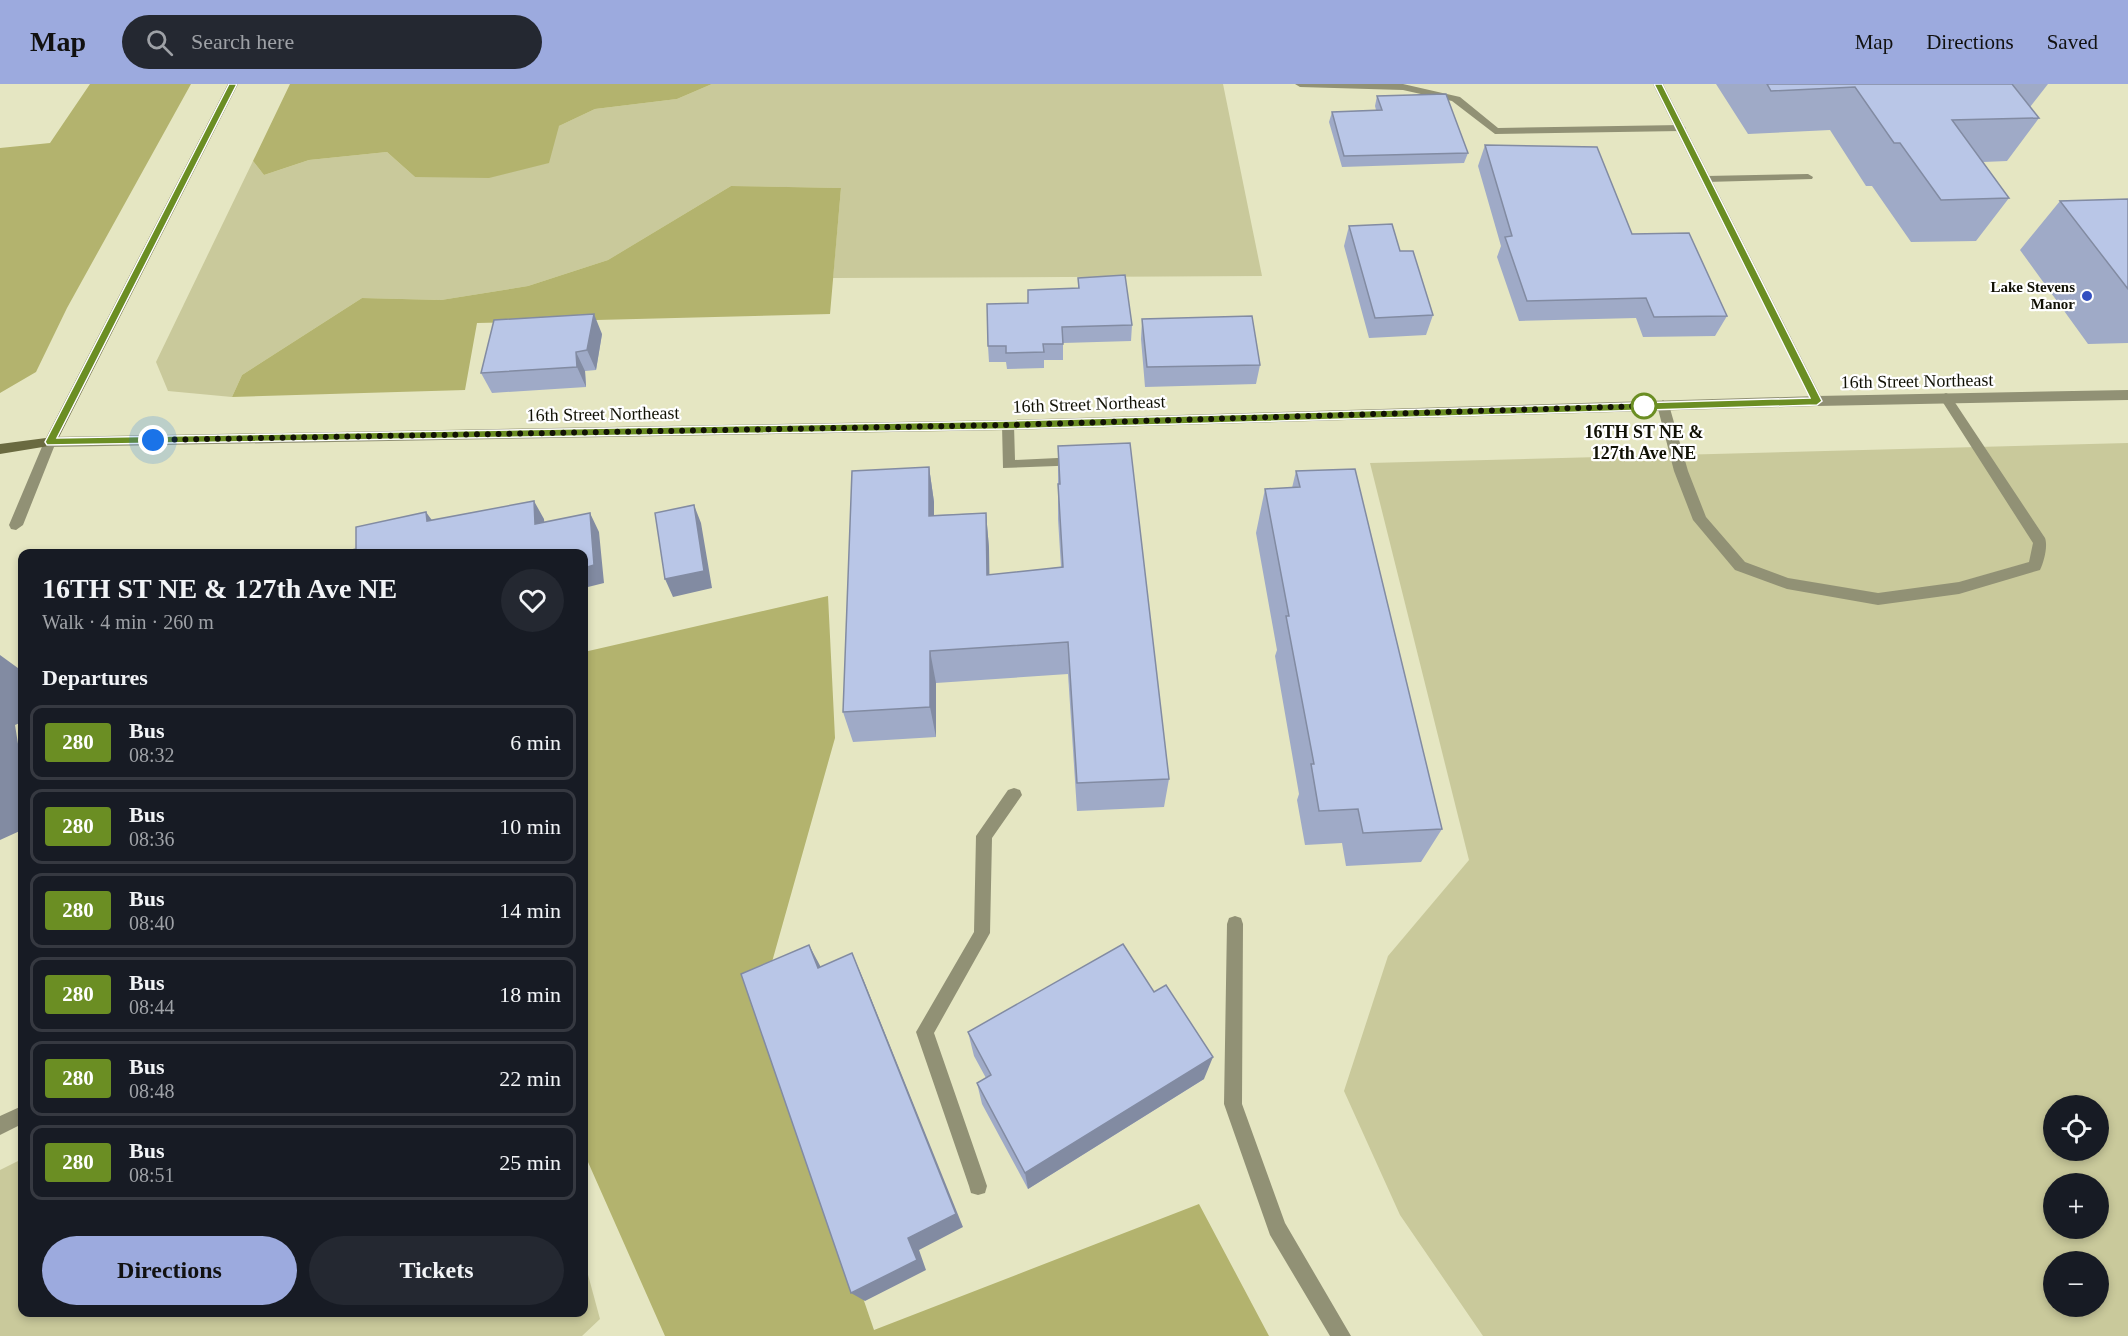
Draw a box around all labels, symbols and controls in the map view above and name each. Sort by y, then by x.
search box [122,15,542,69]
text: Map [30,26,86,57]
icon: search [143,26,176,59]
text: Search here [191,29,294,54]
text: Map [1855,30,1893,54]
text: Directions [1926,30,2014,54]
text: Saved [2047,30,2098,54]
place label: Lake Stevens Manor [1990,279,2075,312]
marker: Lake Stevens Manor [2080,289,2094,303]
street label: 16th Street Northeast [1840,370,1994,392]
street label: 16th Street Northeast [1012,391,1166,417]
marker: 16TH ST NE & 127th Ave NE [1631,393,1657,419]
street label: 16th Street Northeast [526,403,680,425]
place label: 16TH ST NE & 127th Ave NE [1584,422,1704,463]
your location [138,425,168,455]
button: heart [501,569,564,632]
text: 16TH ST NE & 127th Ave NE [42,573,397,604]
text: Walk · 4 min · 260 m [42,611,214,633]
text: Departures [42,665,148,690]
text: Bus [129,718,164,743]
text: 280 [62,730,94,754]
text: 6 min [510,730,561,755]
text: 08:32 [129,744,175,766]
text: Bus [129,802,164,827]
text: 280 [62,814,94,838]
text: 10 min [499,814,561,839]
text: 08:36 [129,828,175,850]
text: Bus [129,886,164,911]
text: 280 [62,898,94,922]
text: 14 min [499,898,561,923]
text: 08:40 [129,912,175,934]
text: Bus [129,970,164,995]
text: 280 [62,982,94,1006]
text: 18 min [499,982,561,1007]
text: 08:44 [129,996,175,1018]
text: Bus [129,1054,164,1079]
text: 280 [62,1066,94,1090]
text: 22 min [499,1066,561,1091]
text: 08:48 [129,1080,175,1102]
map controls [2043,1095,2109,1317]
button: locate [2043,1095,2109,1161]
text: Bus [129,1138,164,1163]
text: 280 [62,1150,94,1174]
text: 25 min [499,1150,561,1175]
text: 08:51 [129,1164,175,1186]
button: + [2043,1173,2109,1239]
button: Directions [42,1236,297,1305]
button: Tickets [309,1236,564,1305]
button: − [2043,1251,2109,1317]

